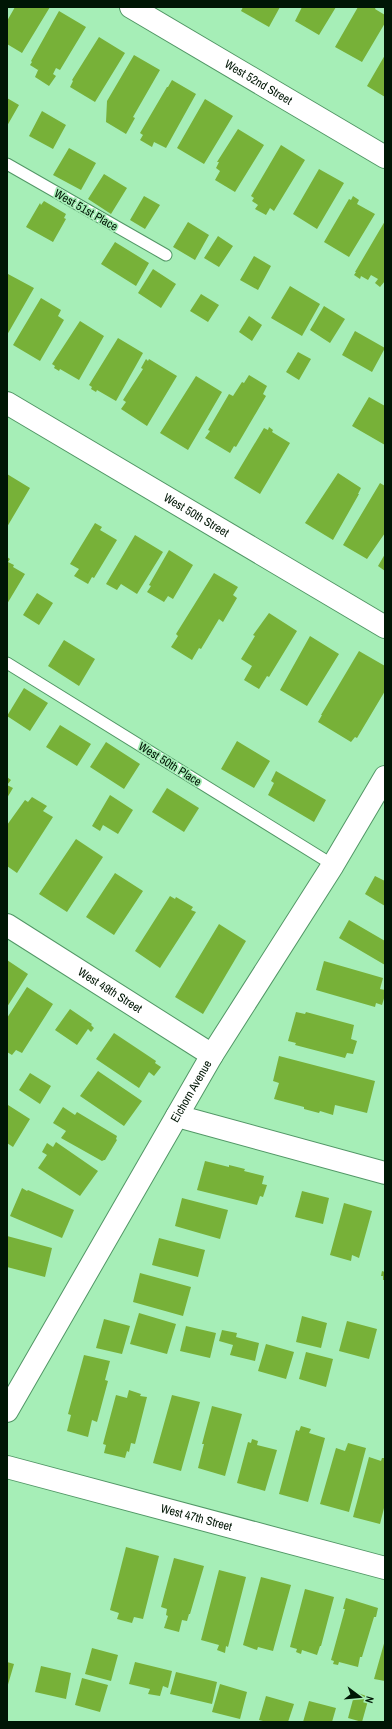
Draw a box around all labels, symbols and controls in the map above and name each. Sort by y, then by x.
street label: West 52nd Street [222,56,295,109]
street label: West 51st Place [51,185,121,235]
street label: West 50th Street [161,490,232,541]
street label: West 50th Place [135,738,205,790]
street label: West 49th Street [75,964,145,1017]
street label: Eichorn Avenue [167,1057,215,1125]
street label: West 47th Street [159,1500,234,1535]
north arrow [340,1677,380,1717]
text: N [362,1695,377,1705]

